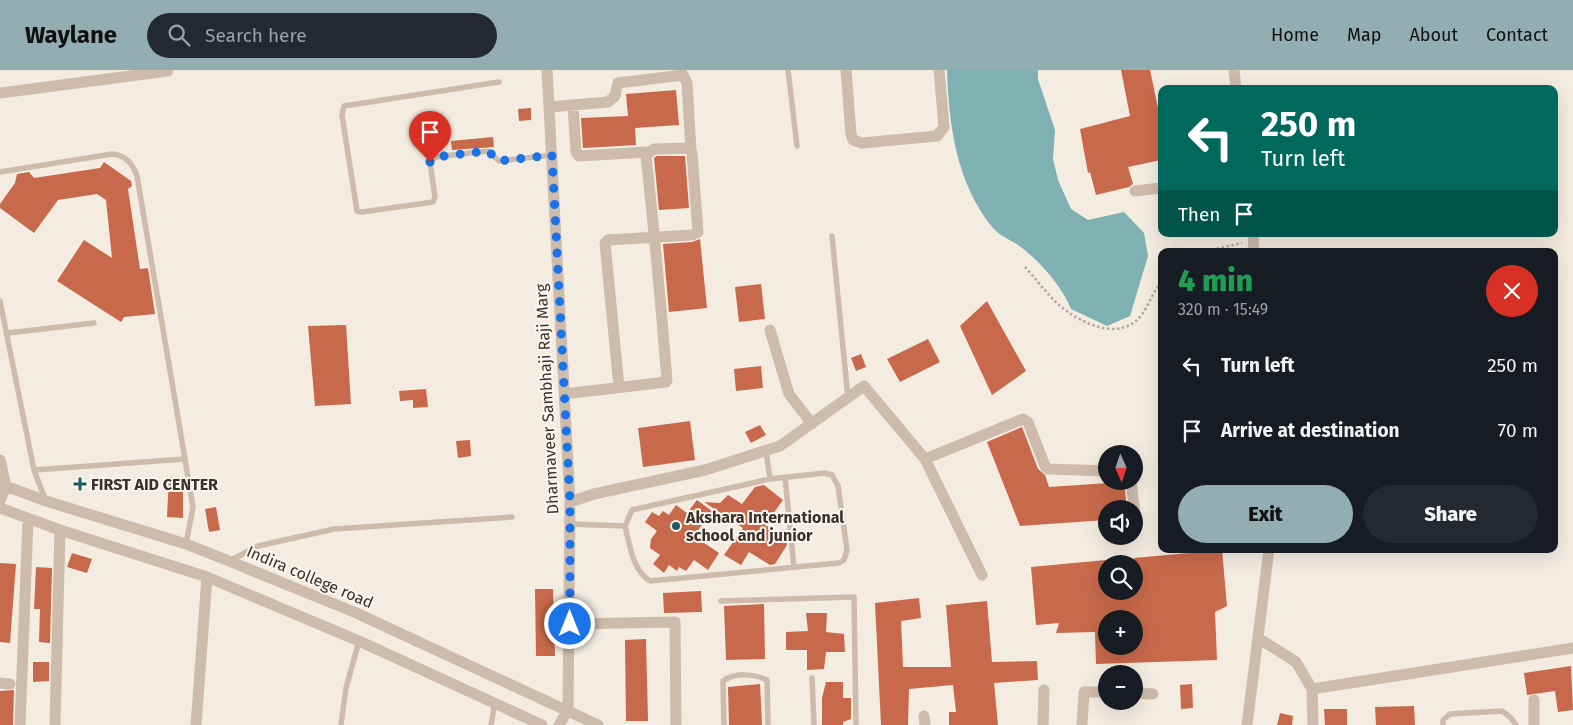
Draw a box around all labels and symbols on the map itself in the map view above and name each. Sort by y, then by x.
pin [409,111,451,162]
street label: Dharmaveer Sambhaji Raji Marg [531,283,563,515]
north arrow [1098,445,1142,490]
place label: FIRST AID CENTER [91,475,218,494]
marker: FIRST AID CENTER [73,477,87,491]
place label: Akshara International school and junior [685,508,844,545]
marker: Akshara International school and junior [670,520,682,532]
street label: Indira college road [244,542,376,612]
position arrow [543,597,595,649]

